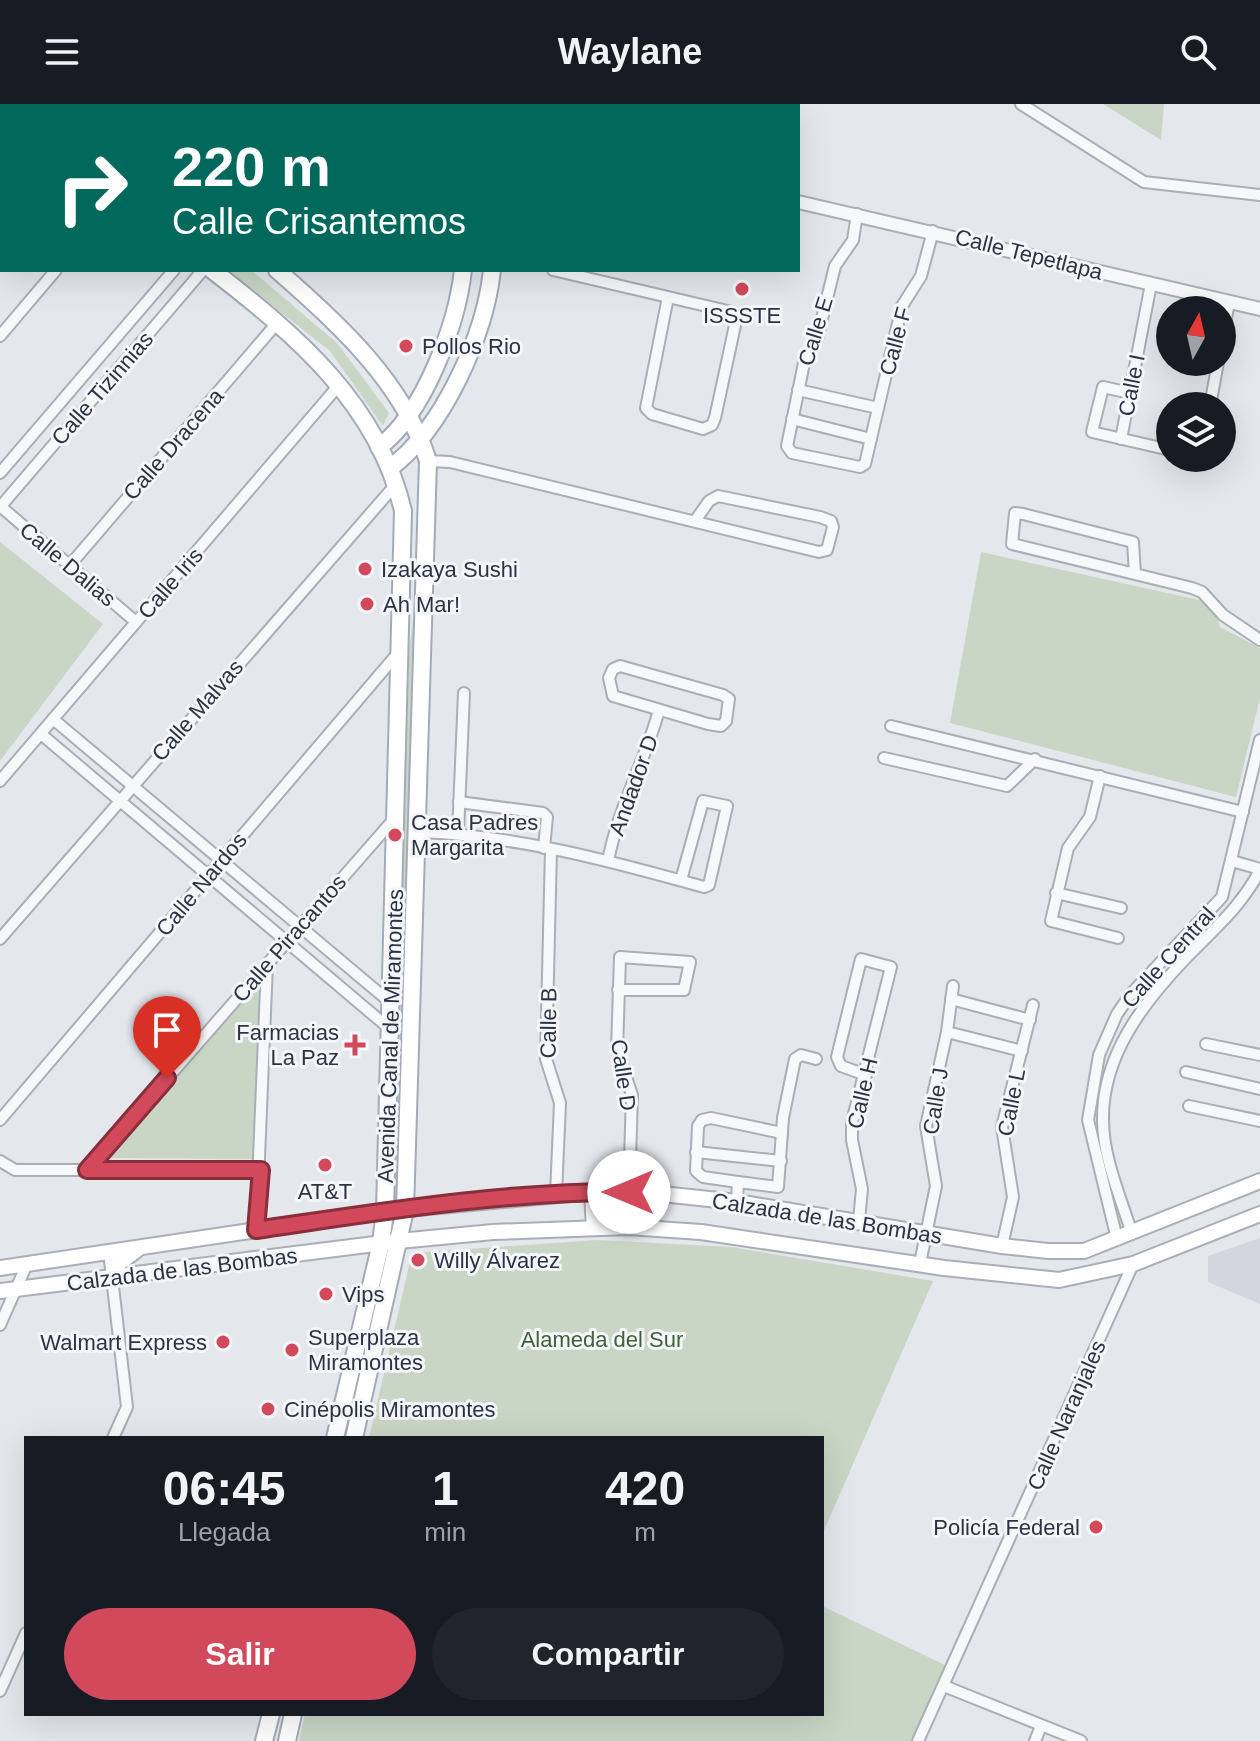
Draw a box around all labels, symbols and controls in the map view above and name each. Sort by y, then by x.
icon: menu [40,30,84,74]
icon: search [1176,30,1220,74]
text: Waylane [558,31,702,72]
text: 220 m [172,135,331,198]
icon: right [40,136,144,240]
text: Calle Crisantemos [172,201,466,242]
street label: Calle Tepetlapa [952,224,1106,285]
marker: ISSSTE [733,280,751,298]
street label: Calle E [793,294,838,369]
north arrow [1156,296,1236,376]
map controls [1156,296,1236,472]
place label: ISSSTE [703,303,781,328]
street label: Calle F [874,304,917,378]
street label: Calle Tizinnias [46,327,158,450]
place label: Pollos Rio [422,334,521,359]
marker: Pollos Rio [397,337,415,355]
street label: Calle I [1113,352,1150,418]
street label: Calle Dracena [118,383,229,505]
button: layers [1156,392,1236,472]
street label: Calle Dalias [15,517,121,612]
street label: Calle Iris [133,543,208,624]
place label: Izakaya Sushi [381,557,518,582]
marker: Izakaya Sushi [356,560,374,578]
place label: Ah Mar! [383,592,460,617]
marker: Ah Mar! [358,595,376,613]
street label: Calle Malvas [147,655,248,766]
street label: Andador D [604,731,663,839]
place label: Casa Padres Margarita [411,810,538,860]
marker: Casa Padres Margarita [386,826,404,844]
street label: Calle Nardos [151,828,252,941]
street label: Calle Piracantos [227,870,351,1007]
street label: Avenida Canal de Miramontes [373,889,408,1184]
street label: Calle Central [1117,902,1220,1013]
street label: Calle B [535,987,562,1059]
pin [133,996,201,1078]
icon: arrive [145,1008,189,1052]
place label: Farmacias La Paz [236,1020,339,1070]
marker: Farmacias La Paz [346,1036,364,1054]
street label: Calle D [606,1038,641,1113]
street label: Calle H [842,1055,883,1131]
street label: Calle J [918,1066,953,1136]
street label: Calle L [993,1066,1030,1138]
position arrow [587,1150,671,1234]
marker: AT&T [316,1156,334,1174]
place label: AT&T [298,1179,352,1204]
street label: Calzada de las Bombas [710,1188,944,1249]
street label: Calzada de las Bombas [65,1243,299,1296]
place label: Willy Álvarez [434,1248,560,1273]
marker: Willy Álvarez [409,1251,427,1269]
place label: Vips [342,1282,384,1307]
marker: Vips [317,1285,335,1303]
place label: Superplaza Miramontes [308,1325,423,1375]
park label: Alameda del Sur [521,1327,683,1352]
place label: Walmart Express [40,1330,207,1355]
marker: Walmart Express [214,1333,232,1351]
street label: Calle Naranjales [1022,1336,1111,1494]
marker: Superplaza Miramontes [283,1341,301,1359]
place label: Cinépolis Miramontes [284,1397,496,1422]
marker: Cinépolis Miramontes [259,1400,277,1418]
text: 06:45 [163,1462,286,1515]
text: 1 [432,1462,459,1515]
text: 420 [605,1462,685,1515]
place label: Policía Federal [933,1515,1080,1540]
text: Llegada [178,1517,270,1547]
text: min [424,1517,466,1547]
text: m [634,1517,656,1547]
marker: Policía Federal [1087,1518,1105,1536]
button: Salir [64,1608,416,1700]
button: Compartir [432,1608,784,1700]

